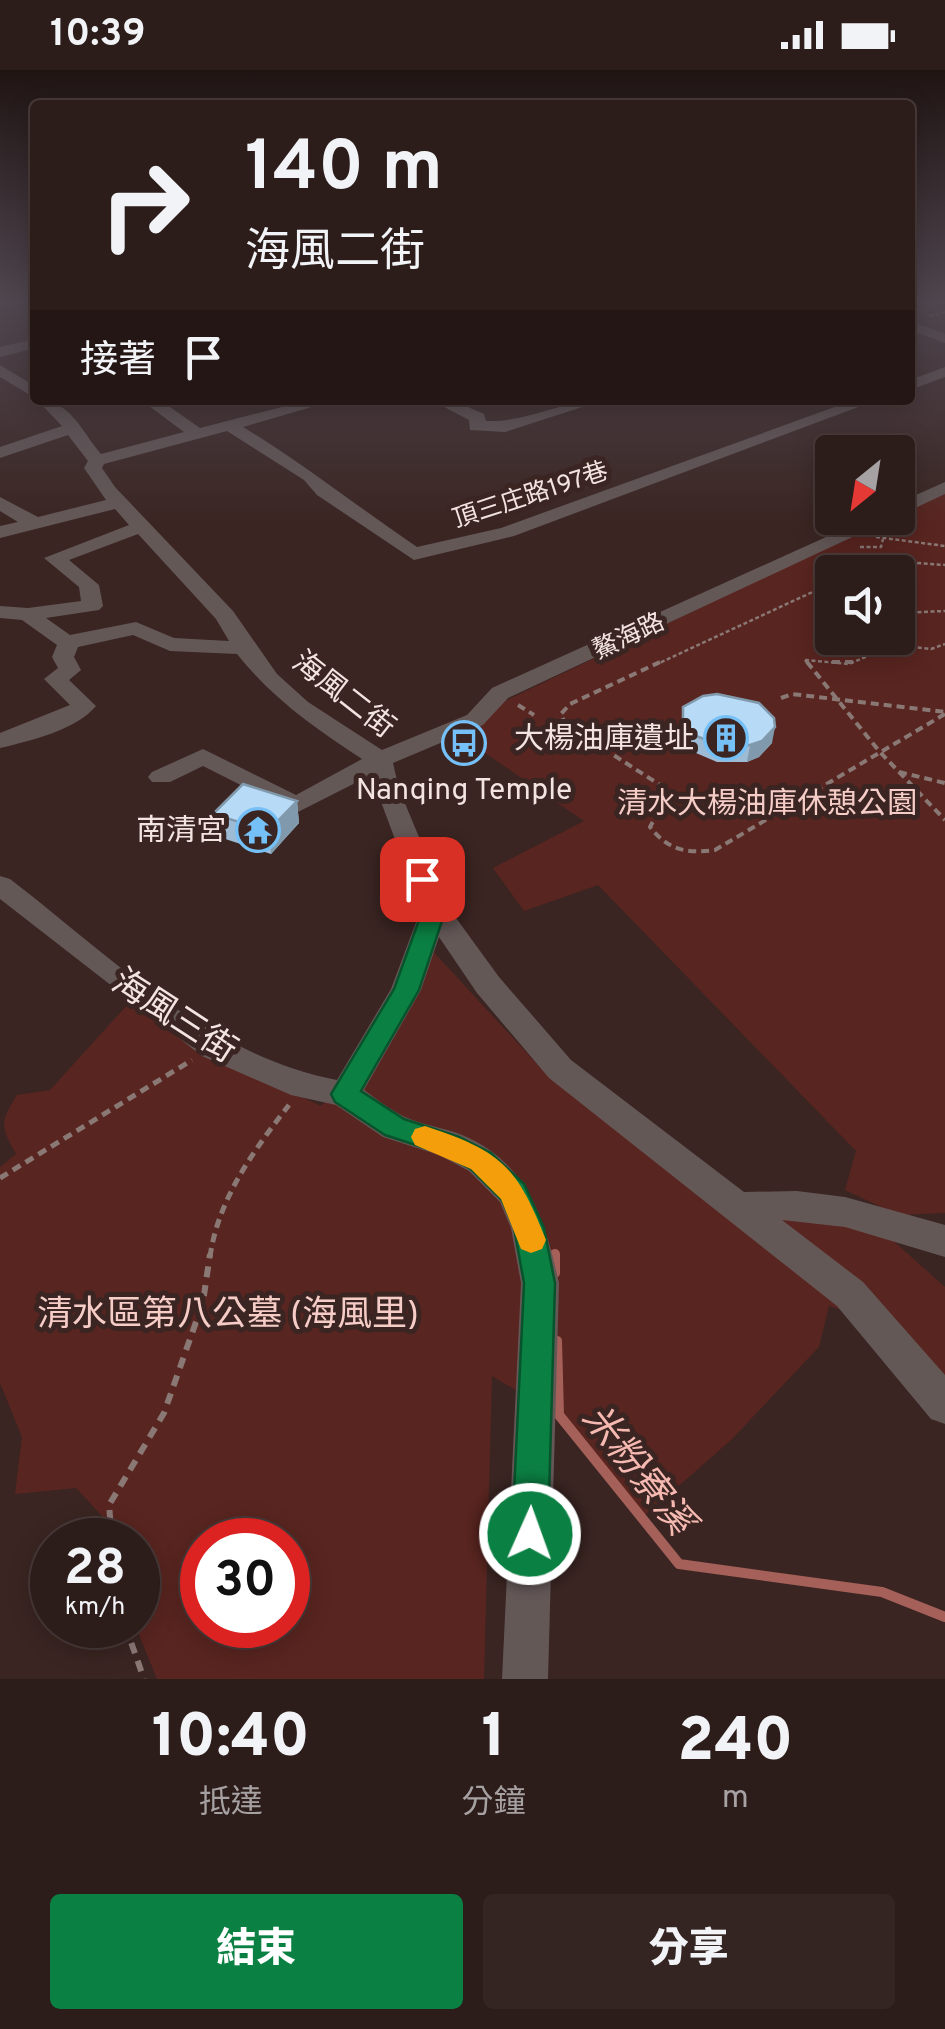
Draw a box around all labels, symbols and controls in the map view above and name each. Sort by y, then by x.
text: 10:39 [50,11,146,60]
text: 140 m [245,126,443,215]
icon: right [80,140,210,270]
text: 海風二街 [245,225,425,282]
icon: arrive [176,330,231,385]
text: 接著 [80,338,156,387]
north arrow [815,435,915,535]
map controls [815,435,915,655]
street label: 頂三庄路197巷 [449,457,613,537]
button: sound [815,555,915,655]
street label: 鰲海路 [589,607,670,668]
street label: 海風二街 [284,644,401,747]
building icon: 大楊油庫遺址 [703,715,749,761]
bus stop icon: Nanqing Temple [441,720,487,766]
place label: 大楊油庫遺址 [514,722,694,759]
place label: Nanqing Temple [356,773,572,810]
park label: 清水大楊油庫休憩公園 [617,787,917,824]
temple icon: 南清宮 [235,807,281,853]
place label: 南清宮 [136,814,226,851]
pin [380,837,465,922]
icon: arrive [395,852,450,907]
street label: 海風三街 [103,961,244,1074]
park label: 清水區第八公墓 (海風里) [37,1294,419,1338]
water label: 米粉寮溪 [570,1396,705,1550]
position arrow [478,1482,582,1586]
speed limit sign: 30 [180,1518,310,1648]
text: 28 [64,1539,126,1602]
text: km/h [65,1592,125,1624]
text: 10:40 [152,1702,310,1778]
text: 1 [481,1702,506,1778]
text: 240 [678,1706,793,1782]
text: m [722,1779,749,1819]
text: 抵達 [199,1784,263,1824]
text: 分鐘 [462,1784,526,1824]
button: 結束 [50,1894,463,2009]
button: 分享 [483,1894,895,2009]

